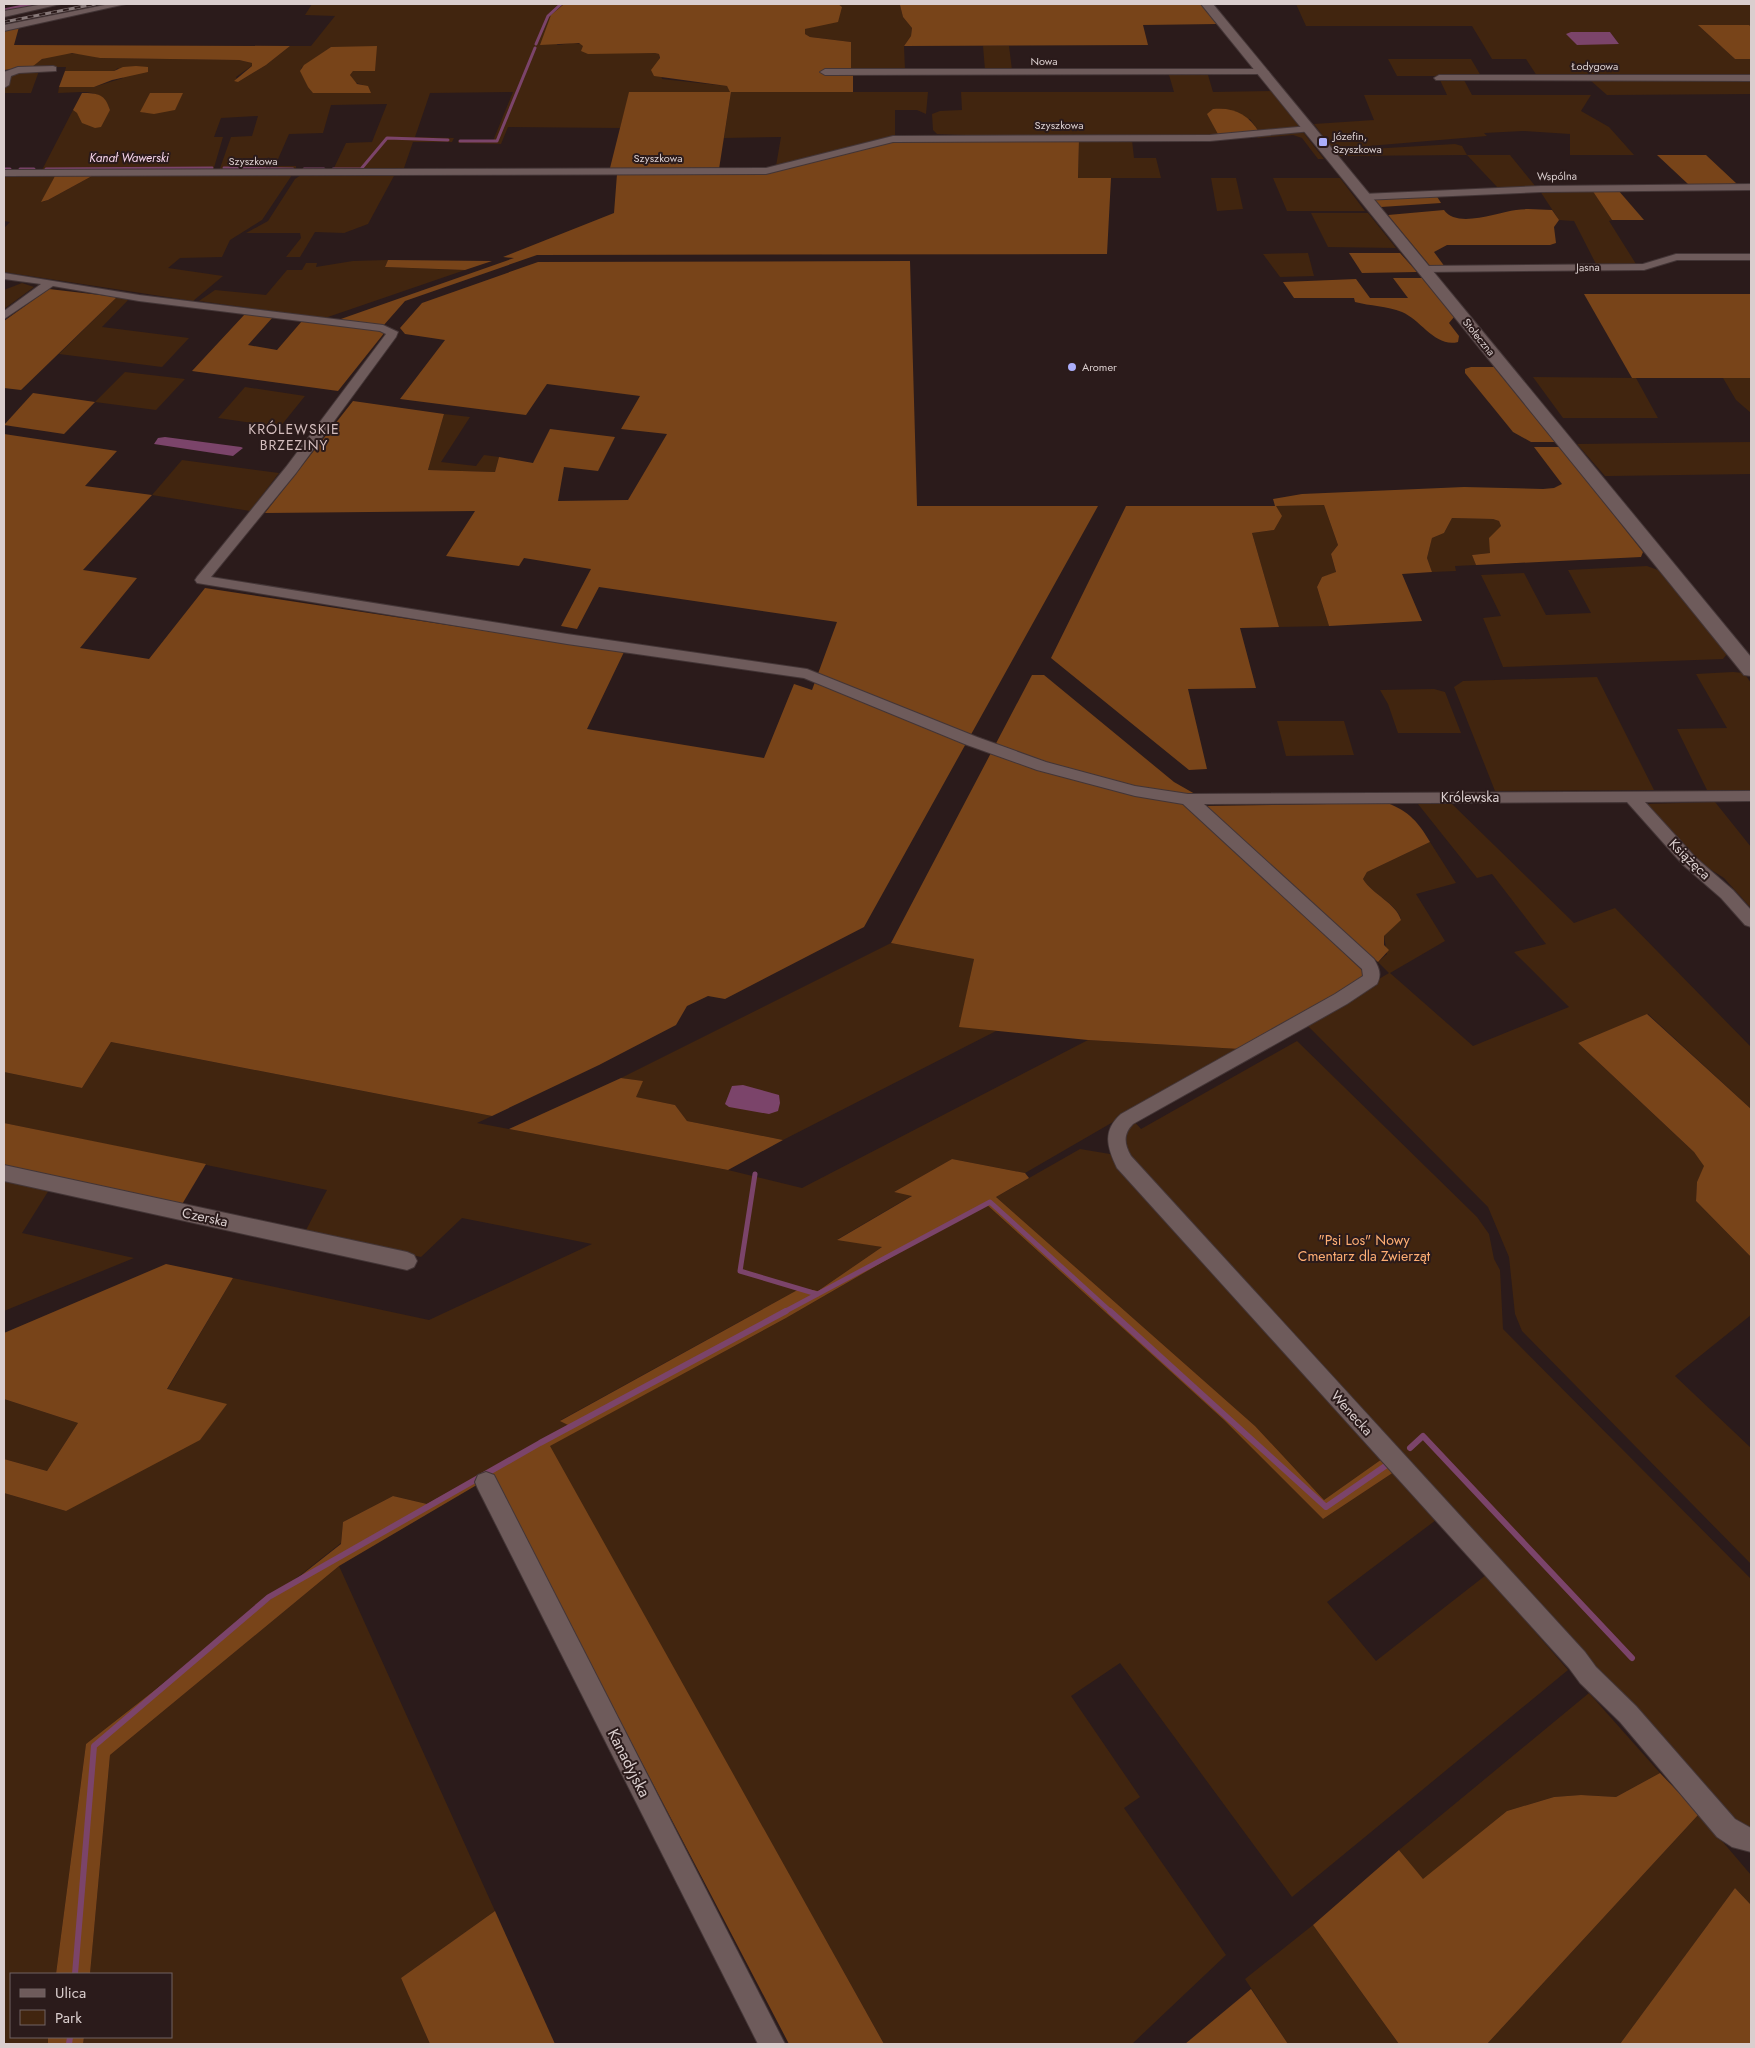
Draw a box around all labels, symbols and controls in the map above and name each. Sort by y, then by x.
street label: Nowa [1030,53,1058,69]
street label: Łodygowa [1571,58,1618,74]
street label: Szyszkowa [1035,117,1083,133]
place label: Józefin, Szyszkowa [1331,128,1382,157]
marker: Józefin, Szyszkowa [1317,136,1329,148]
water label: Kanał Wawerski [89,149,170,167]
street label: Szyszkowa [634,150,682,166]
street label: Szyszkowa [229,153,277,169]
street label: Wspólna [1537,168,1577,184]
street label: Jasna [1574,259,1600,275]
street label: Stołeczna [1459,315,1499,359]
place label: Aromer [1082,359,1117,375]
marker: Aromer [1066,361,1078,373]
district label: KRÓLEWSKIE BRZEZINY [248,419,340,455]
street label: Królewska [1441,787,1499,807]
street label: Książęca [1665,834,1715,884]
street label: Czerska [180,1202,230,1232]
park label: "Psi Los" Nowy Cmentarz dla Zwierząt [1298,1230,1431,1266]
street label: Wenecka [1326,1386,1378,1440]
street label: Kanadyjska [602,1725,656,1801]
legend [10,1973,172,2038]
text: Ulica [55,1982,86,2004]
text: Park [55,2007,82,2029]

